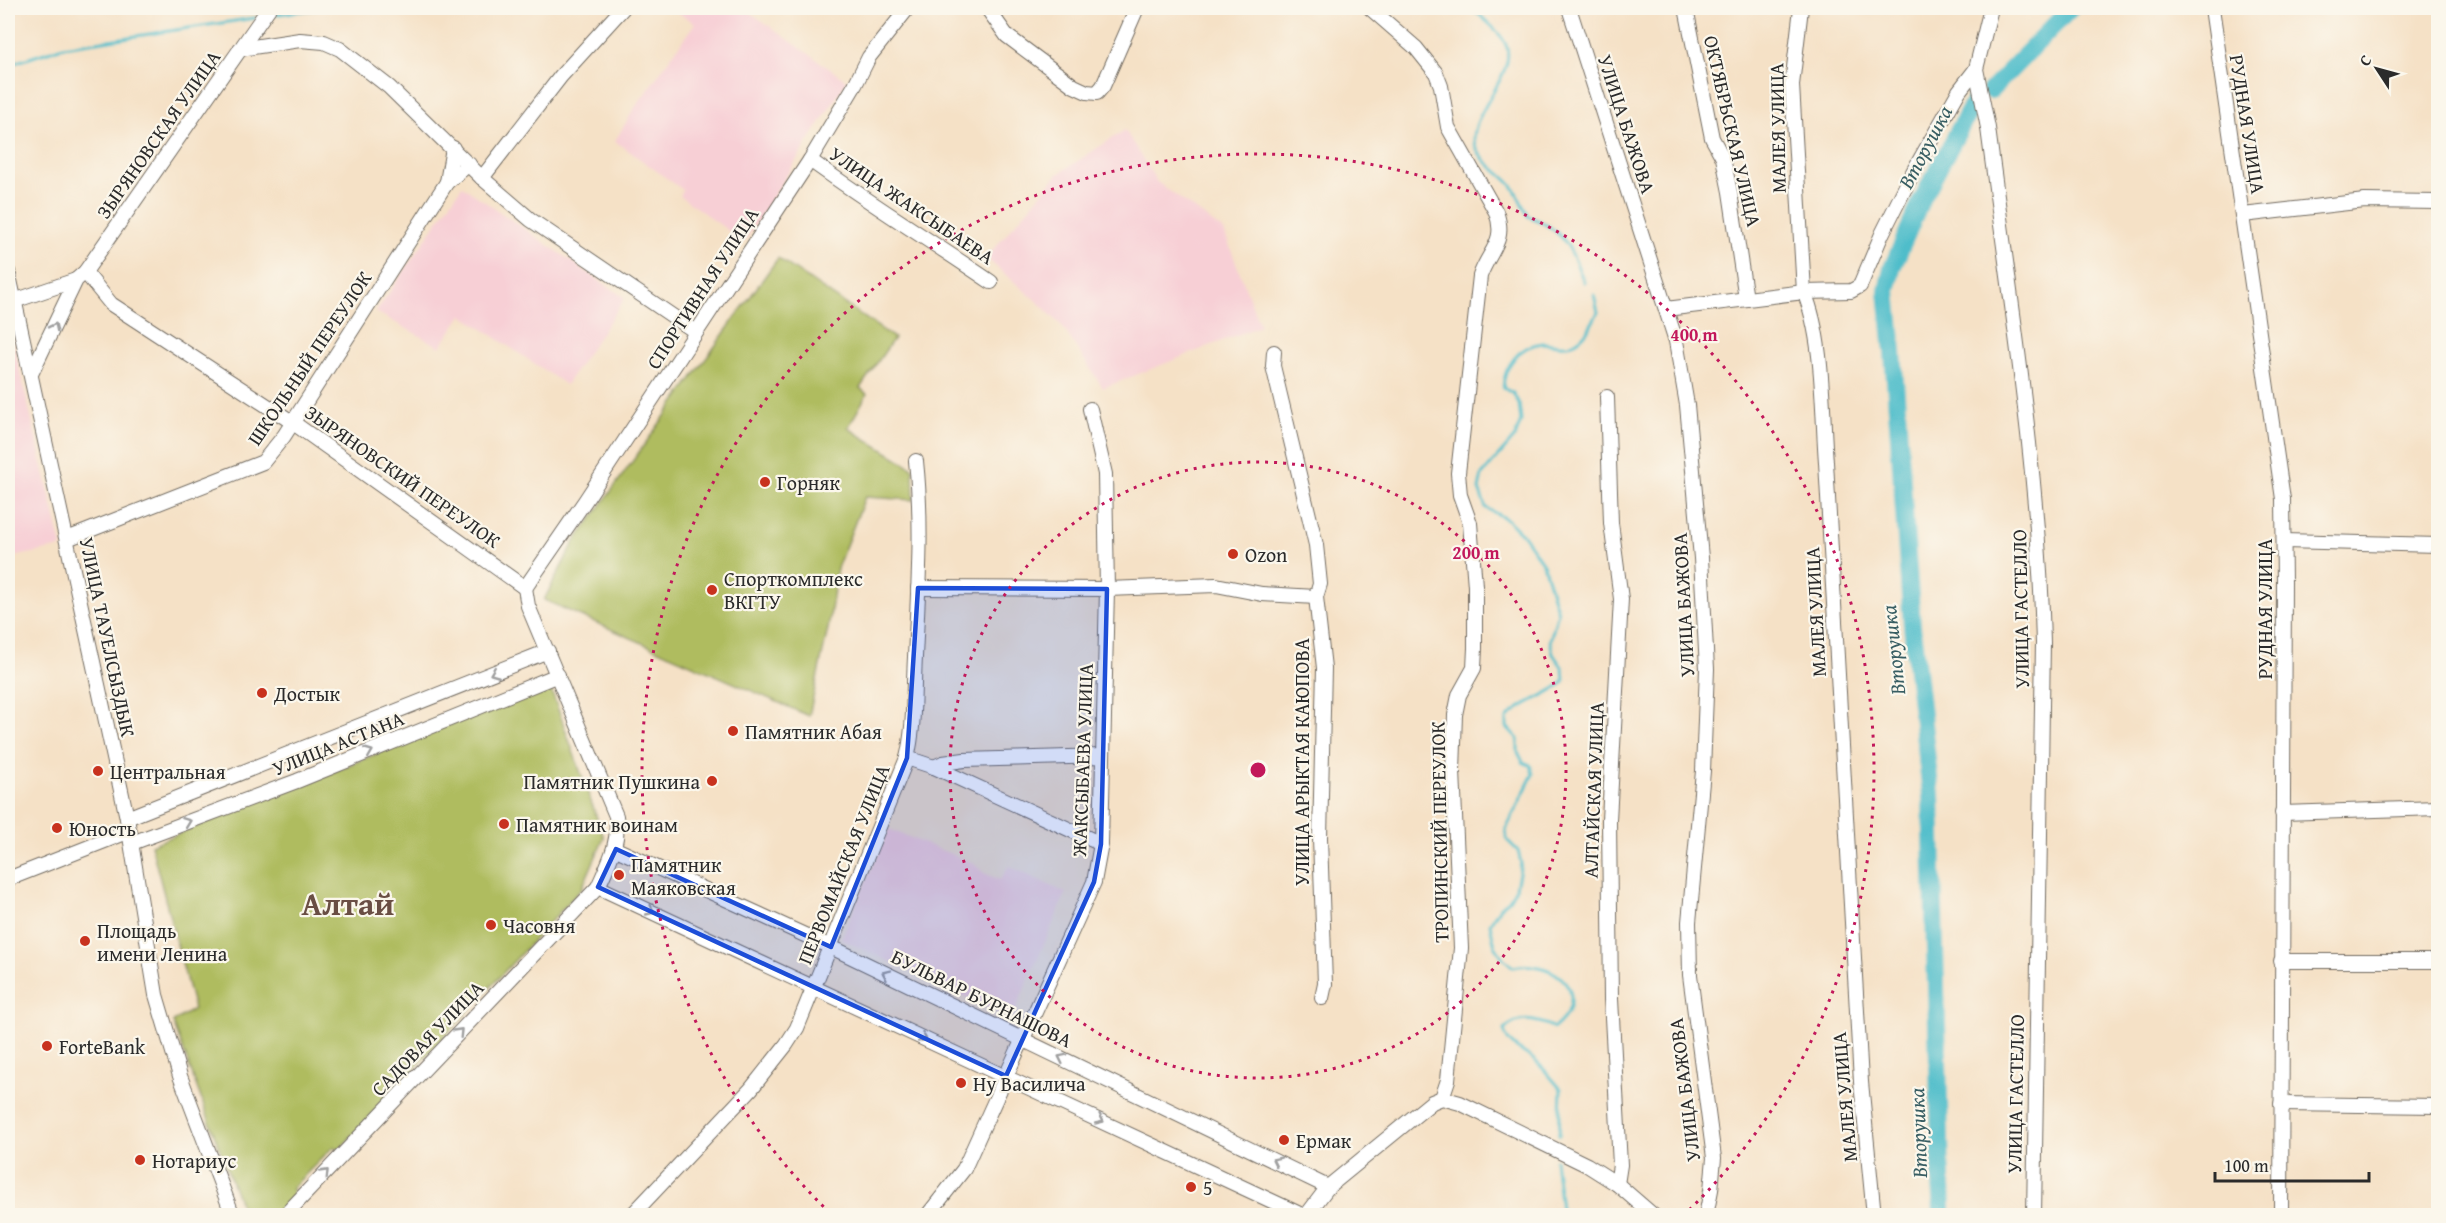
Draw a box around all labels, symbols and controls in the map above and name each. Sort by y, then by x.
street label: ОКТЯБРЬСКАЯ УЛИЦА [1697,33,1769,229]
north arrow [2347,39,2407,99]
street label: ЗЫРЯНОВСКАЯ УЛИЦА [89,44,227,224]
text: С [2352,49,2377,71]
street label: УЛИЦА БАЖОВА [1591,51,1663,197]
street label: РУДНАЯ УЛИЦА [2223,52,2273,196]
street label: МАЛЕЯ УЛИЦА [1761,63,1793,193]
water label: Вторушка [1890,100,1960,195]
street label: УЛИЦА ЖАКСЫБАЕВА [824,139,1000,271]
street label: СПОРТИВНАЯ УЛИЦА [639,201,765,375]
street label: ШКОЛЬНЫЙ ПЕРЕУЛОК [240,264,379,451]
text: 400 m [1670,321,1718,348]
one-way arrow [46,323,58,334]
street label: ЗЫРЯНОВСКИЙ ПЕРЕУЛОК [299,397,507,555]
place label: Горняк [777,468,840,497]
marker: Горняк [758,475,772,489]
street label: УЛИЦА ГАСТЕЛЛО [2004,529,2036,689]
street label: УЛИЦА БАЖОВА [1665,532,1701,678]
street label: УЛИЦА ТАУЕЛСЫЗДЫК [73,535,143,740]
text: 200 m [1452,539,1500,566]
street label: РУДНАЯ УЛИЦА [2250,539,2279,679]
place label: Ozon [1245,540,1287,569]
street label: МАЛЕЯ УЛИЦА [1797,546,1833,678]
marker: Ozon [1226,547,1240,561]
place label: Спорткомплекс ВКГТУ [724,564,863,616]
marker: Спорткомплекс ВКГТУ [705,583,719,597]
water label: Вторушка [1873,603,1913,697]
street label: УЛИЦА АРЫКТАЯ КАЮПОВА [1287,638,1316,886]
street label: ЖАКСЫБАЕВА УЛИЦА [1064,663,1100,858]
one-way arrow [489,666,500,678]
place label: Достык [273,679,341,708]
marker: Достык [255,686,269,700]
street label: АЛТАЙСКАЯ УЛИЦА [1575,701,1611,879]
street label: УЛИЦА АСТАНА [268,703,408,783]
place label: Памятник Абая [745,717,882,746]
street label: ТРОПИНСКИЙ ПЕРЕУЛОК [1423,720,1455,943]
marker: Памятник Абая [726,724,740,738]
one-way arrow [362,747,373,759]
place label: Центральная [110,757,226,786]
street label: ПЕРВОМАЙСКАЯ УЛИЦА [790,760,896,968]
centre of rings [1248,760,1268,780]
marker: Центральная [91,764,105,778]
place label: Памятник Пушкина [523,767,700,796]
marker: Памятник Пушкина [705,774,719,788]
place label: Памятник воинам [516,810,678,839]
place label: Юность [69,814,136,843]
one-way arrow [181,817,192,830]
marker: Памятник воинам [497,817,511,831]
marker: Юность [50,821,64,835]
place label: Памятник Маяковская [631,850,736,902]
marker: Памятник Маяковская [612,868,626,882]
district label: Алтай [302,880,394,927]
one-way arrow [644,904,655,916]
place label: Часовня [503,911,575,940]
place label: Площадь имени Ленина [97,916,228,968]
marker: Часовня [484,918,498,932]
marker: Площадь имени Ленина [78,934,92,948]
street label: БУЛЬВАР БУРНАШОВА [887,942,1077,1054]
one-way arrow [882,969,893,981]
street label: САДОВАЯ УЛИЦА [364,974,490,1102]
street label: УЛИЦА ГАСТЕЛЛО [1999,1014,2031,1174]
street label: УЛИЦА БАЖОВА [1661,1016,1707,1164]
one-way arrow [452,1028,463,1039]
one-way arrow [916,1031,927,1043]
street label: МАЛЕЯ УЛИЦА [1824,1031,1864,1163]
place label: ForteBank [59,1032,146,1061]
marker: ForteBank [40,1039,54,1053]
one-way arrow [1058,1053,1069,1065]
place label: Ну Василича [973,1069,1086,1098]
marker: Ну Василича [954,1076,968,1090]
water label: Вторушка [1901,1087,1935,1180]
one-way arrow [1093,1112,1104,1124]
place label: Ермак [1296,1126,1352,1155]
marker: Ермак [1277,1133,1291,1147]
scale bar [2215,1145,2370,1183]
place label: Нотариус [152,1146,237,1175]
text: 100 m [2224,1152,2269,1179]
marker: Нотариус [133,1153,147,1167]
one-way arrow [1271,1157,1282,1169]
one-way arrow [317,1170,328,1181]
place label: 5 [1203,1173,1213,1202]
marker: 5 [1184,1180,1198,1194]

